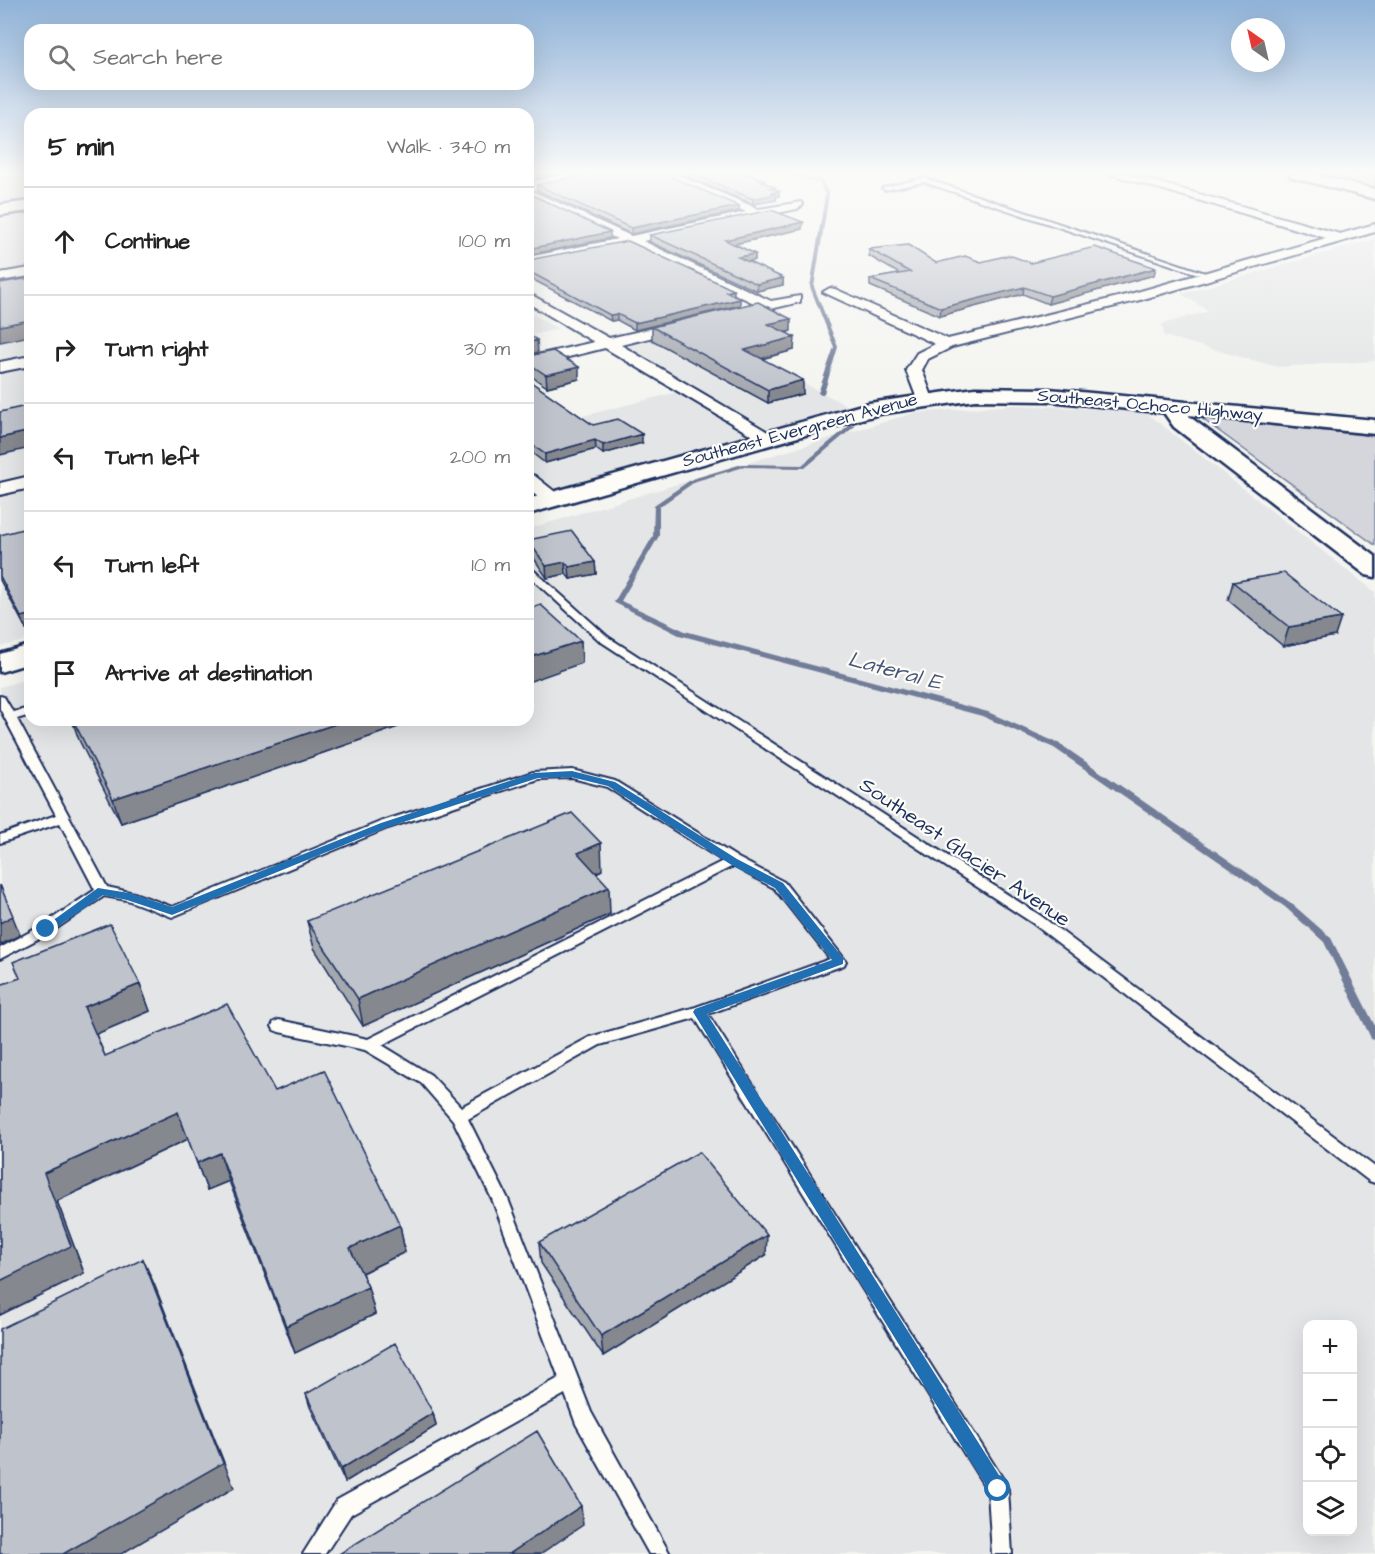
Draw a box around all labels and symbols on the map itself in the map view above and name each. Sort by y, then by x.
north arrow [1231,18,1285,72]
street label: Southeast Ochoco Highway [1036,383,1264,428]
street label: Southeast Evergreen Avenue [680,386,921,474]
water label: Lateral E [845,644,946,699]
street label: Southeast Glacier Avenue [854,770,1076,934]
route end [32,915,58,941]
route start [984,1475,1010,1501]

